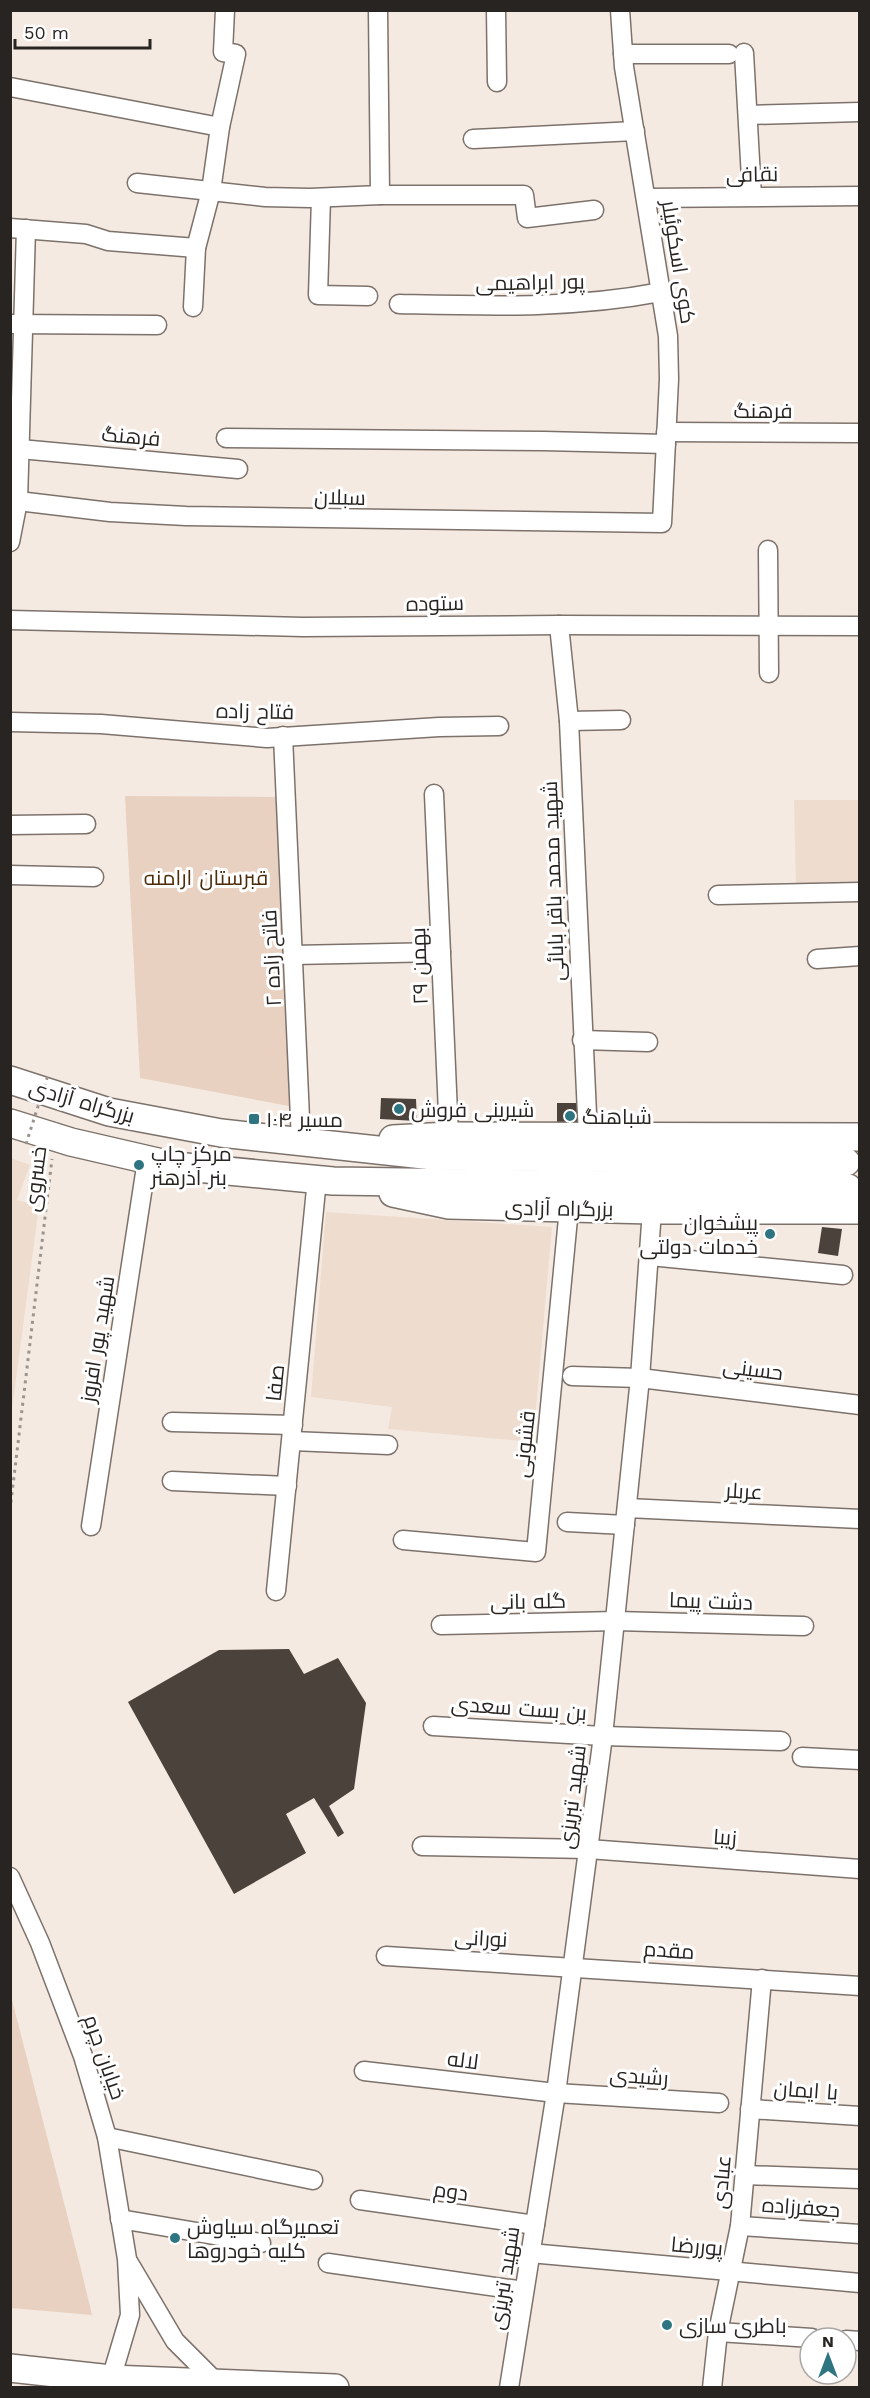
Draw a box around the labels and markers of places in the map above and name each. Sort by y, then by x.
place label: شیرینی فروش [411,1097,534,1123]
marker: شیرینی فروش [392,1102,406,1116]
place label: شباهنگ [582,1104,652,1129]
place label: مسیر ۱۰۴ [266,1107,343,1132]
marker: شباهنگ [563,1109,577,1123]
marker: مسیر ۱۰۴ [247,1112,261,1126]
place label: مرکز چاپ بنر آذرهنر [150,1141,232,1190]
marker: مرکز چاپ بنر آذرهنر [132,1158,146,1172]
place label: پیشخوان خدمات دولتی [640,1210,758,1260]
marker: پیشخوان خدمات دولتی [763,1227,777,1241]
place label: تعمیرگاه سیاوش کلیه خودروها [187,2214,339,2263]
marker: تعمیرگاه سیاوش کلیه خودروها [168,2231,182,2245]
place label: باطری سازی [679,2313,787,2339]
marker: باطری سازی [660,2318,674,2332]

